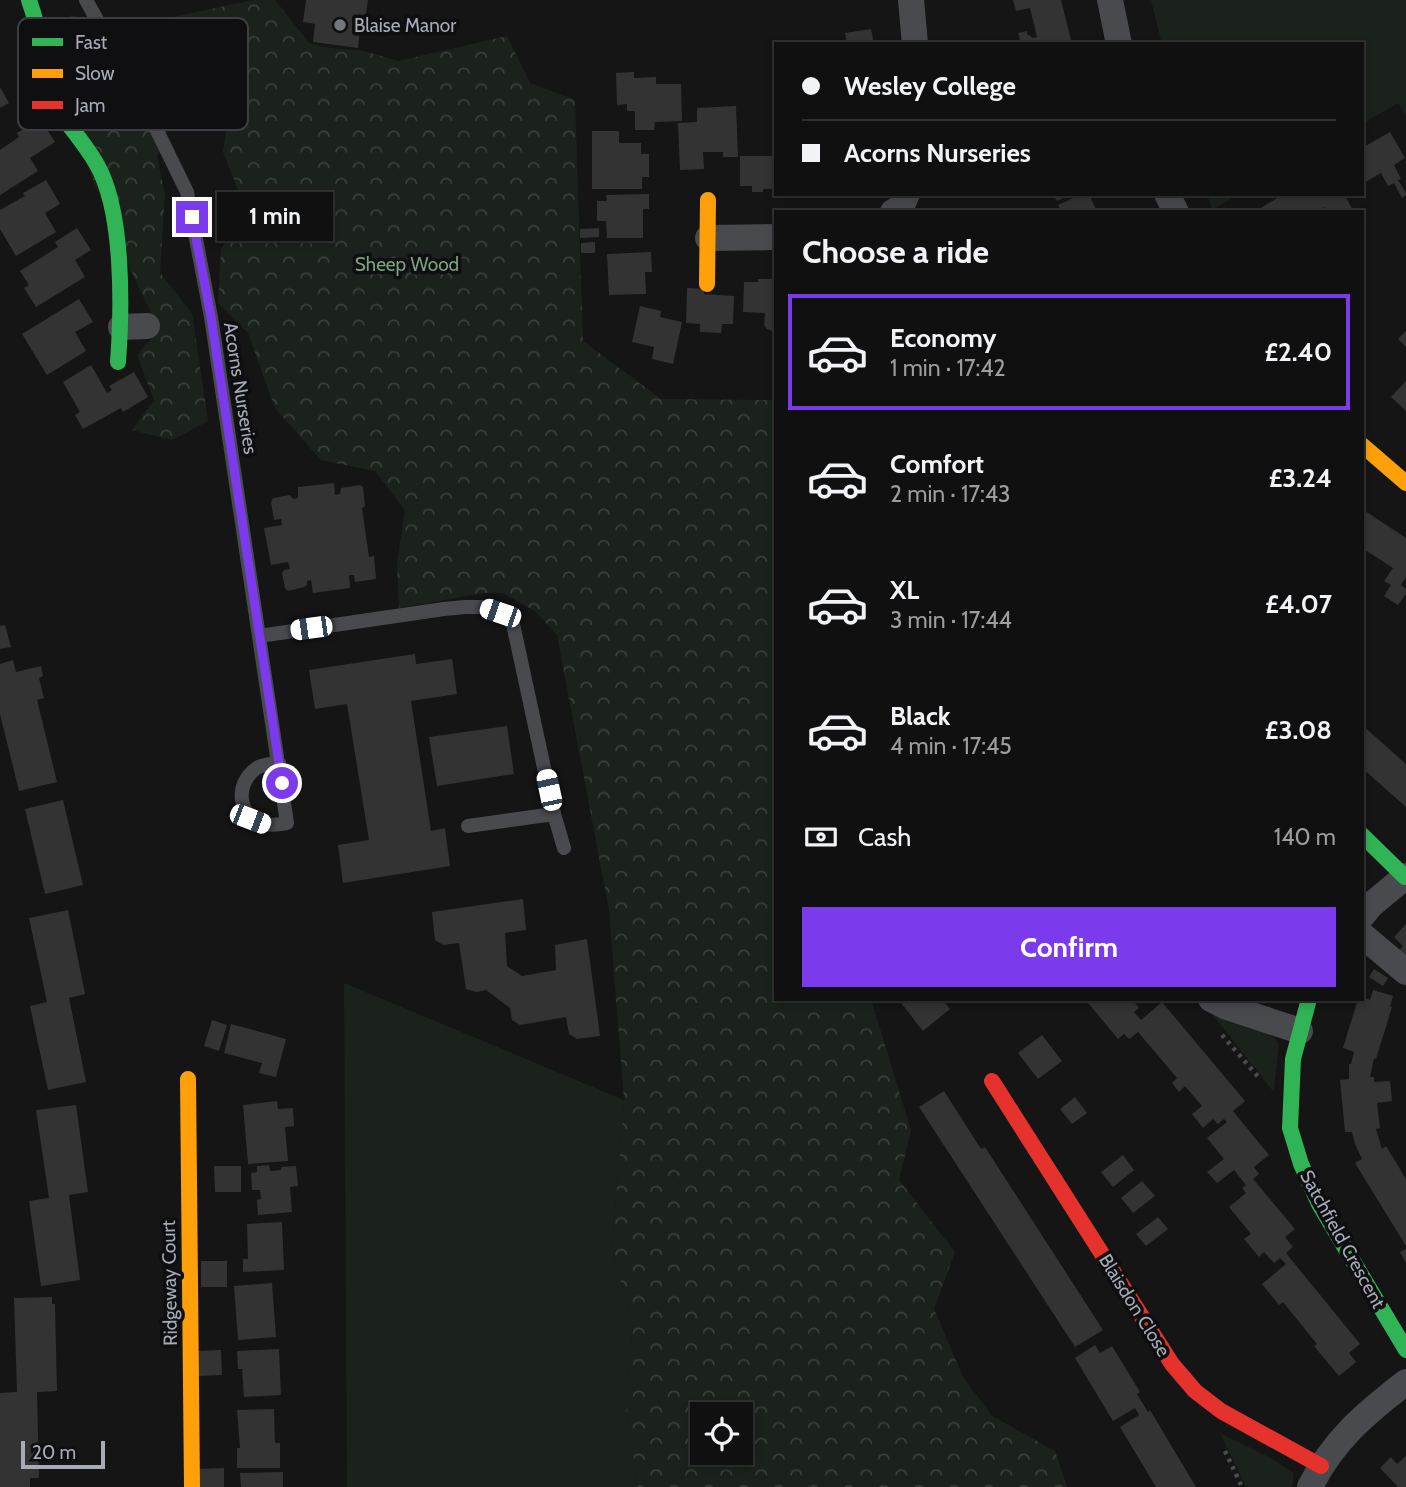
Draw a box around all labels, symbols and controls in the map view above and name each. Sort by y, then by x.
place label: Blaise Manor [354,14,456,37]
marker: Blaise Manor [332,17,348,33]
legend [18,18,248,130]
text: Fast [75,31,108,54]
text: Slow [75,62,115,85]
text: Wesley College [844,70,1016,102]
text: Jam [74,94,105,117]
text: Acorns Nurseries [844,137,1031,169]
callout: 1 min [216,192,332,242]
route end [176,201,208,233]
text: 1 min [249,202,301,230]
text: Choose a ride [802,232,989,271]
park label: Sheep Wood [355,253,459,276]
street label: Acorns Nurseries [219,320,262,456]
icon: car [806,321,869,384]
text: Economy [890,322,996,354]
text: £2.40 [1264,336,1332,368]
text: 1 min · 17:42 [890,354,1006,382]
icon: car [806,447,869,510]
text: Comfort [890,448,984,480]
text: £3.24 [1269,462,1332,494]
text: 2 min · 17:43 [890,480,1011,508]
icon: car [806,573,869,636]
text: XL [890,574,919,606]
text: £4.07 [1265,588,1332,620]
car [477,596,524,630]
text: 3 min · 17:44 [890,606,1012,634]
car [289,615,334,641]
icon: car [806,699,869,762]
text: Black [890,700,950,732]
text: £3.08 [1265,714,1332,746]
text: 4 min · 17:45 [890,732,1012,760]
route start [266,767,298,799]
car [535,767,564,813]
car [227,802,274,836]
icon: cash [802,818,840,856]
text: Cash [858,821,911,853]
text: 140 m [1274,823,1336,851]
button: Confirm [802,907,1336,987]
street label: Satchfield Crescent [1295,1166,1390,1313]
street label: Ridgeway Court [157,1219,182,1346]
street label: Blaisdon Close [1094,1250,1175,1361]
map controls [690,1402,753,1465]
button: locate [690,1402,753,1465]
scale bar [21,1438,105,1470]
text: 20 m [32,1441,76,1464]

